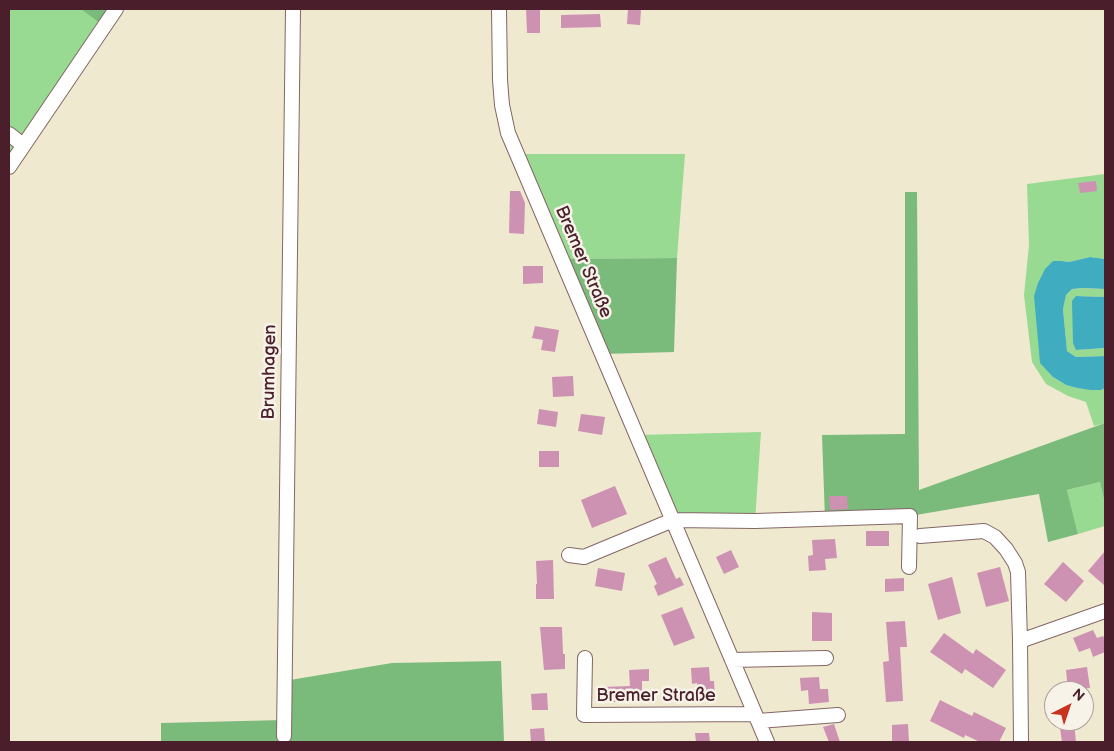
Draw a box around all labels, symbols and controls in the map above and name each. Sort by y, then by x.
street label: Bremer Straße [550,203,616,321]
street label: Brumhagen [258,324,282,420]
north arrow [1044,681,1094,731]
street label: Bremer Straße [596,685,716,707]
text: N [1069,685,1088,705]

